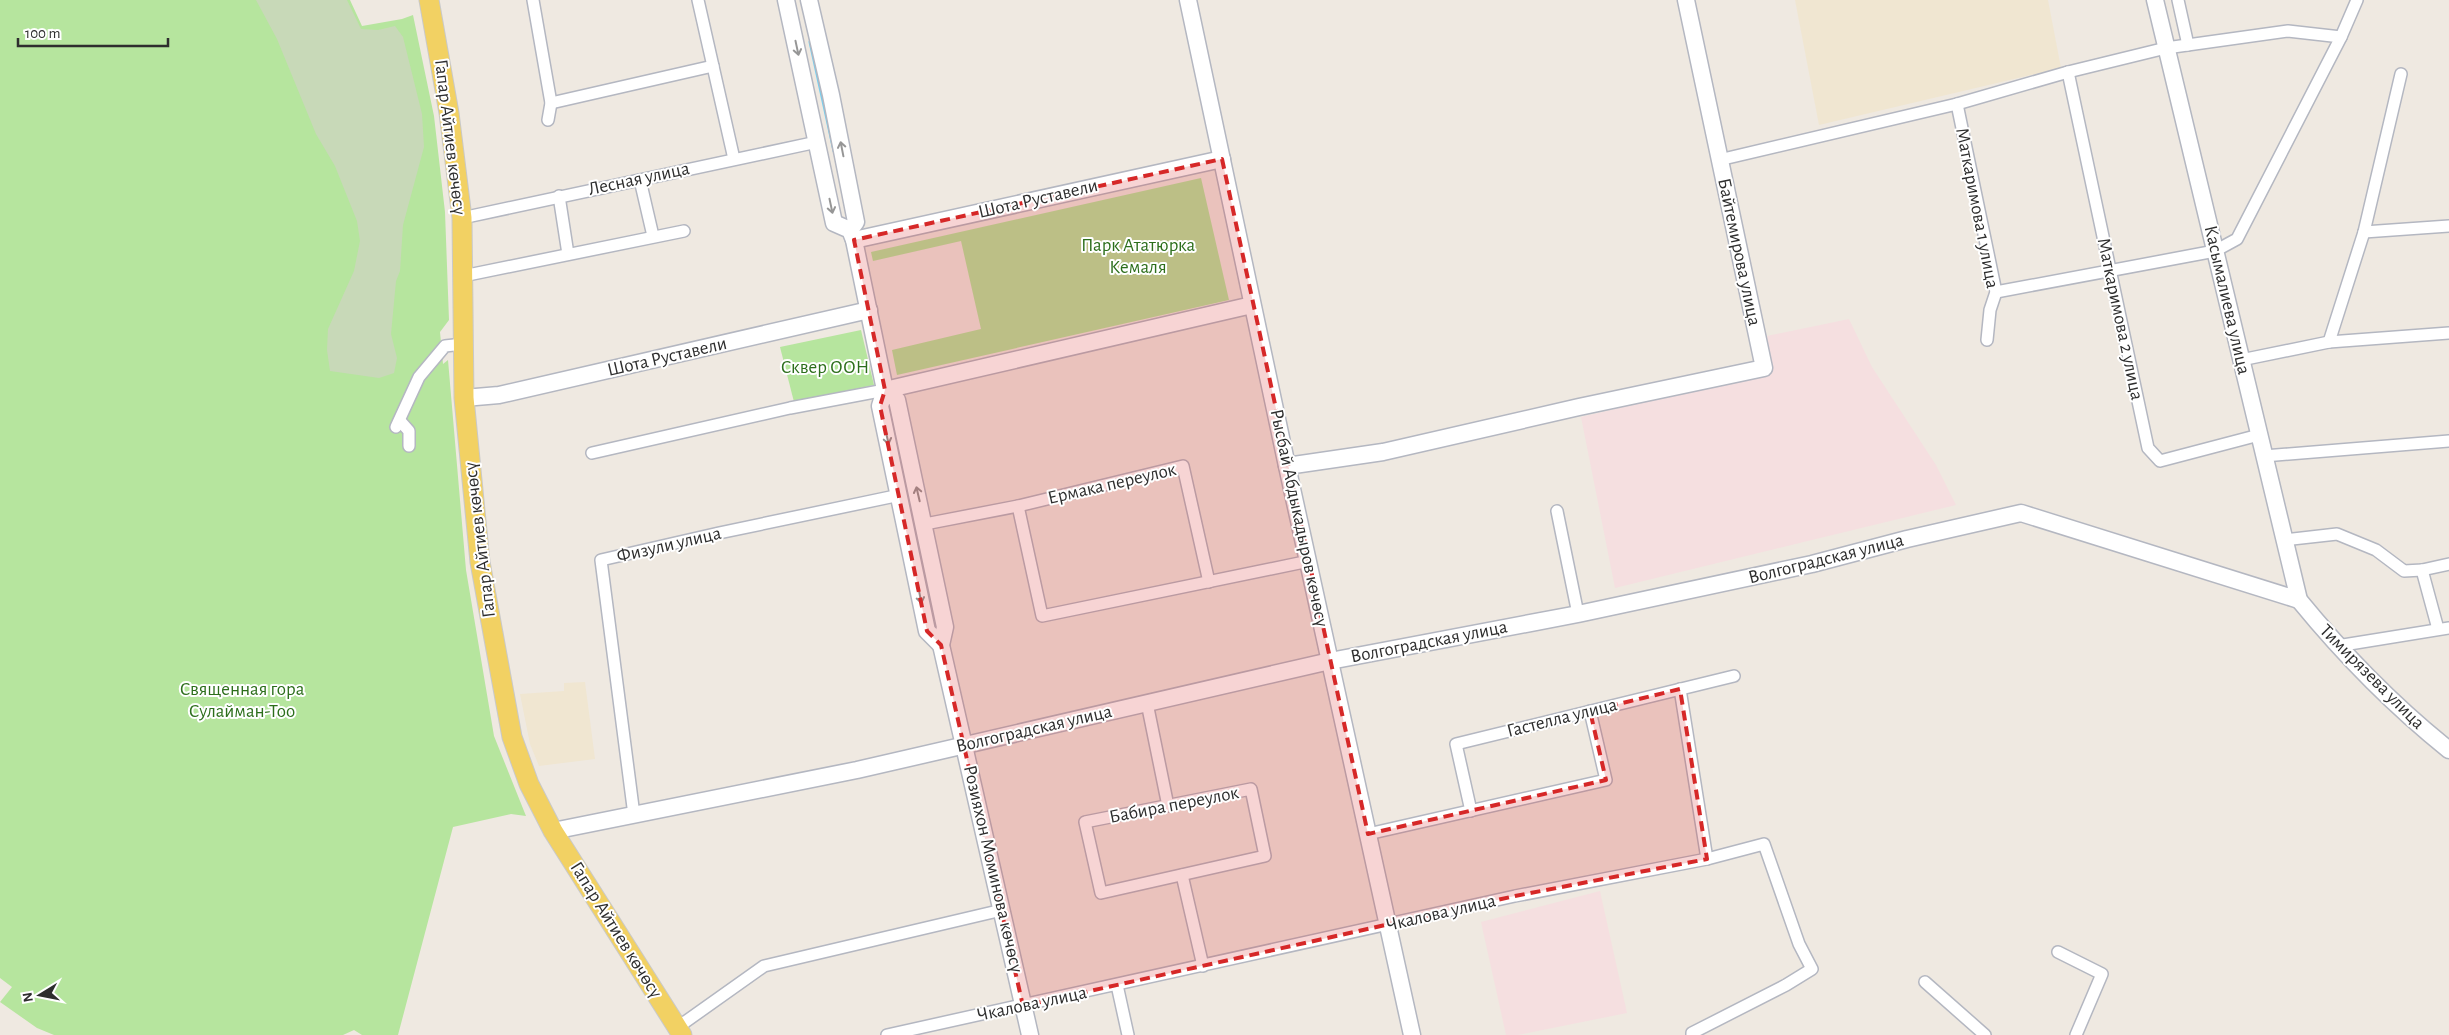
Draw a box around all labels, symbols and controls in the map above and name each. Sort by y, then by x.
scale bar [18,15,168,47]
text: 100 m [25,26,60,41]
one-way arrow [793,39,802,55]
street label: Гапар Айтиев көчөсү [431,58,469,216]
street label: Маткаримова 1 улица [1952,126,2002,290]
one-way arrow [836,142,846,158]
street label: Лесная улица [587,159,692,199]
street label: Шота Руставели [976,176,1100,222]
street label: Байтемирова улица [1714,176,1764,328]
one-way arrow [827,198,836,214]
street label: Касымалиева улица [2201,224,2253,377]
park label: Парк Ататюрка Кемаля [1081,236,1195,277]
street label: Маткаримова 2 улица [2094,236,2147,402]
street label: Шота Руставели [605,334,729,380]
park label: Сквер ООН [781,358,869,377]
street label: Рысбай Абдыкадыров көчөсү [1267,407,1331,629]
one-way arrow [883,428,892,444]
street label: Ермака переулок [1046,460,1178,508]
street label: Гапар Айтиев көчөсү [461,461,499,619]
one-way arrow [913,487,922,503]
street label: Физули улица [615,524,723,566]
street label: Волгоградская улица [1746,530,1906,588]
one-way arrow [916,587,925,603]
street label: Волгоградская улица [1349,617,1509,667]
street label: Тимирязева улица [2316,621,2428,733]
park label: Священная гора Сулайман-Тоо [180,680,305,721]
street label: Гастелла улица [1505,695,1619,741]
street label: Волгоградская улица [954,702,1114,756]
street label: Розияхон Моминова көчөсү [960,763,1026,975]
street label: Бабира переулок [1108,783,1241,827]
street label: Гапар Айтиев көчөсү [566,859,666,1001]
street label: Чкалова улица [1384,891,1498,935]
north arrow [15,970,65,1020]
street label: Чкалова улица [975,983,1089,1025]
text: N [20,991,36,1003]

